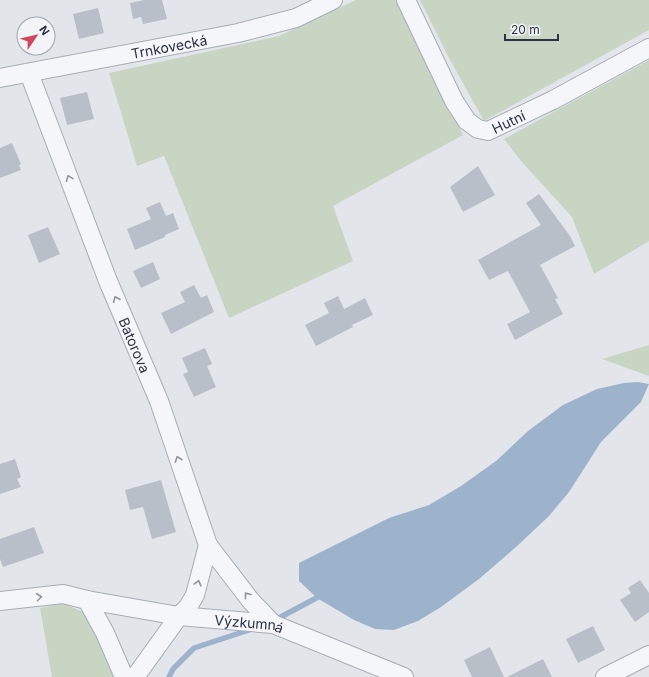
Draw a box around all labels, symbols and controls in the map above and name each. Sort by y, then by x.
north arrow [16,16,56,56]
scale bar [505,16,558,42]
text: 20 m [511,22,540,37]
text: N [36,23,52,38]
street label: Trnkovecká [130,31,208,62]
street label: Hutní [489,106,528,137]
one-way arrow [65,174,73,181]
one-way arrow [113,295,121,303]
street label: Batorova [116,315,155,375]
one-way arrow [175,456,183,463]
one-way arrow [193,580,202,587]
one-way arrow [36,593,42,602]
one-way arrow [245,593,252,600]
street label: Výzkumná [214,611,286,636]

